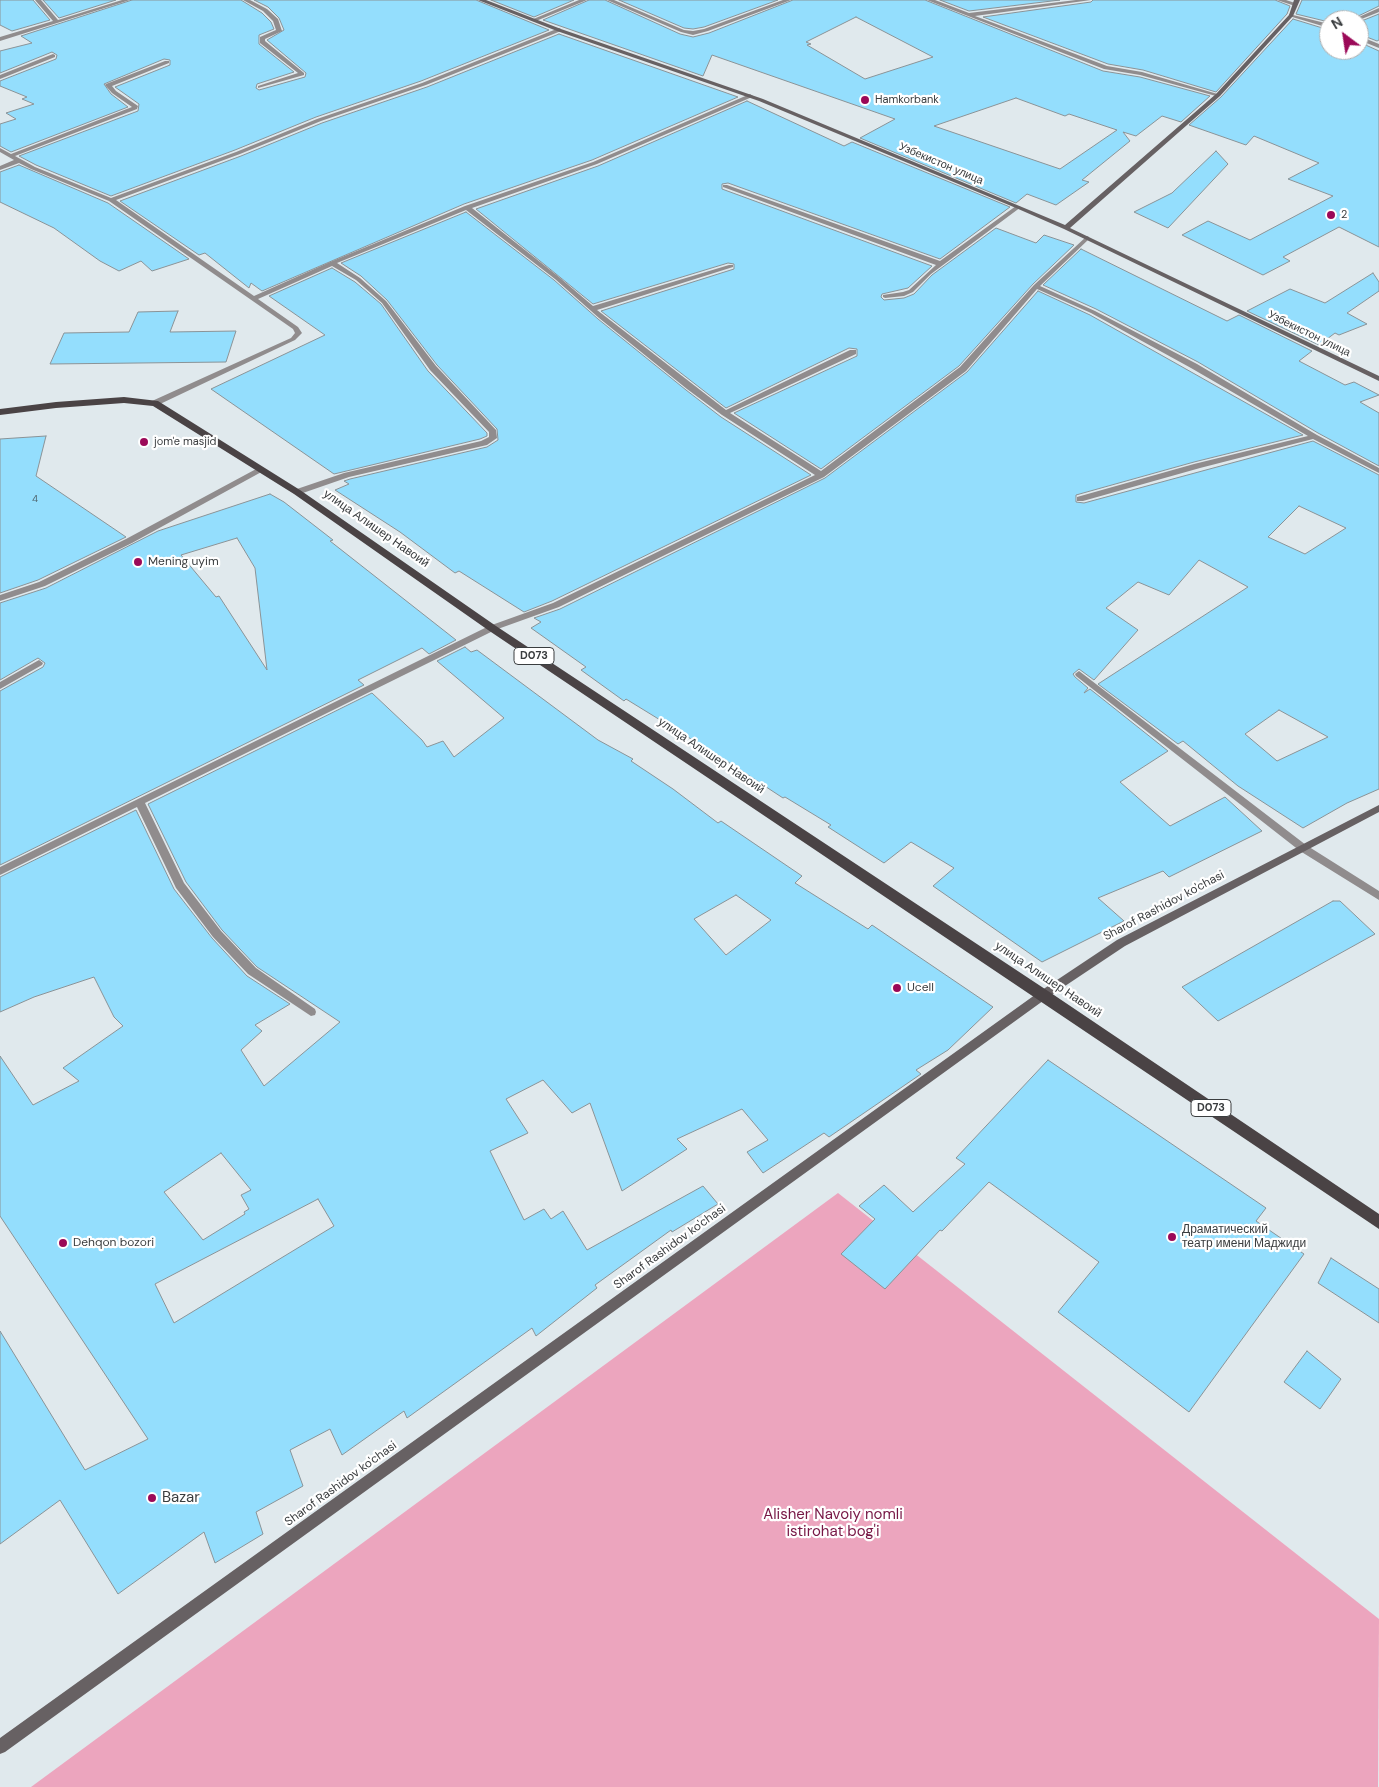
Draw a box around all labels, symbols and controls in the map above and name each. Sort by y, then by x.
north arrow [1319,10,1369,60]
text: N [1328,13,1346,33]
place label: Hamkorbank [875,93,939,107]
marker: Hamkorbank [859,94,871,106]
street label: Узбекистон улица [897,140,985,188]
place label: 2 [1341,208,1347,222]
marker: 2 [1325,209,1337,221]
street label: Узбекистон улица [1266,308,1352,360]
place label: jom'e masjid [154,435,216,449]
marker: jom'e masjid [138,436,150,448]
street label: улица Алишер Навоий [320,487,432,571]
house number: 4 [32,493,38,505]
place label: Mening uyim [148,555,219,569]
marker: Mening uyim [132,556,144,568]
road number: D073 [514,648,554,664]
street label: улица Алишер Навоий [655,715,767,797]
street label: Sharof Rashidov ko'chasi [1101,868,1227,944]
street label: улица Алишер Навоий [992,939,1104,1021]
place label: Ucell [907,981,934,995]
marker: Ucell [891,982,903,994]
road number: D073 [1191,1100,1231,1116]
street label: Sharof Rashidov ko'chasi [611,1202,729,1292]
place label: Драматический театр имени Маджиди [1182,1223,1306,1251]
marker: Драматический театр имени Маджиди [1166,1231,1178,1243]
place label: Dehqon bozori [73,1236,154,1250]
marker: Dehqon bozori [57,1237,69,1249]
street label: Sharof Rashidov ko'chasi [282,1439,400,1529]
place label: Bazar [162,1489,200,1507]
marker: Bazar [146,1492,158,1504]
park label: Alisher Navoiy nomli istirohat bog'i [763,1506,903,1541]

